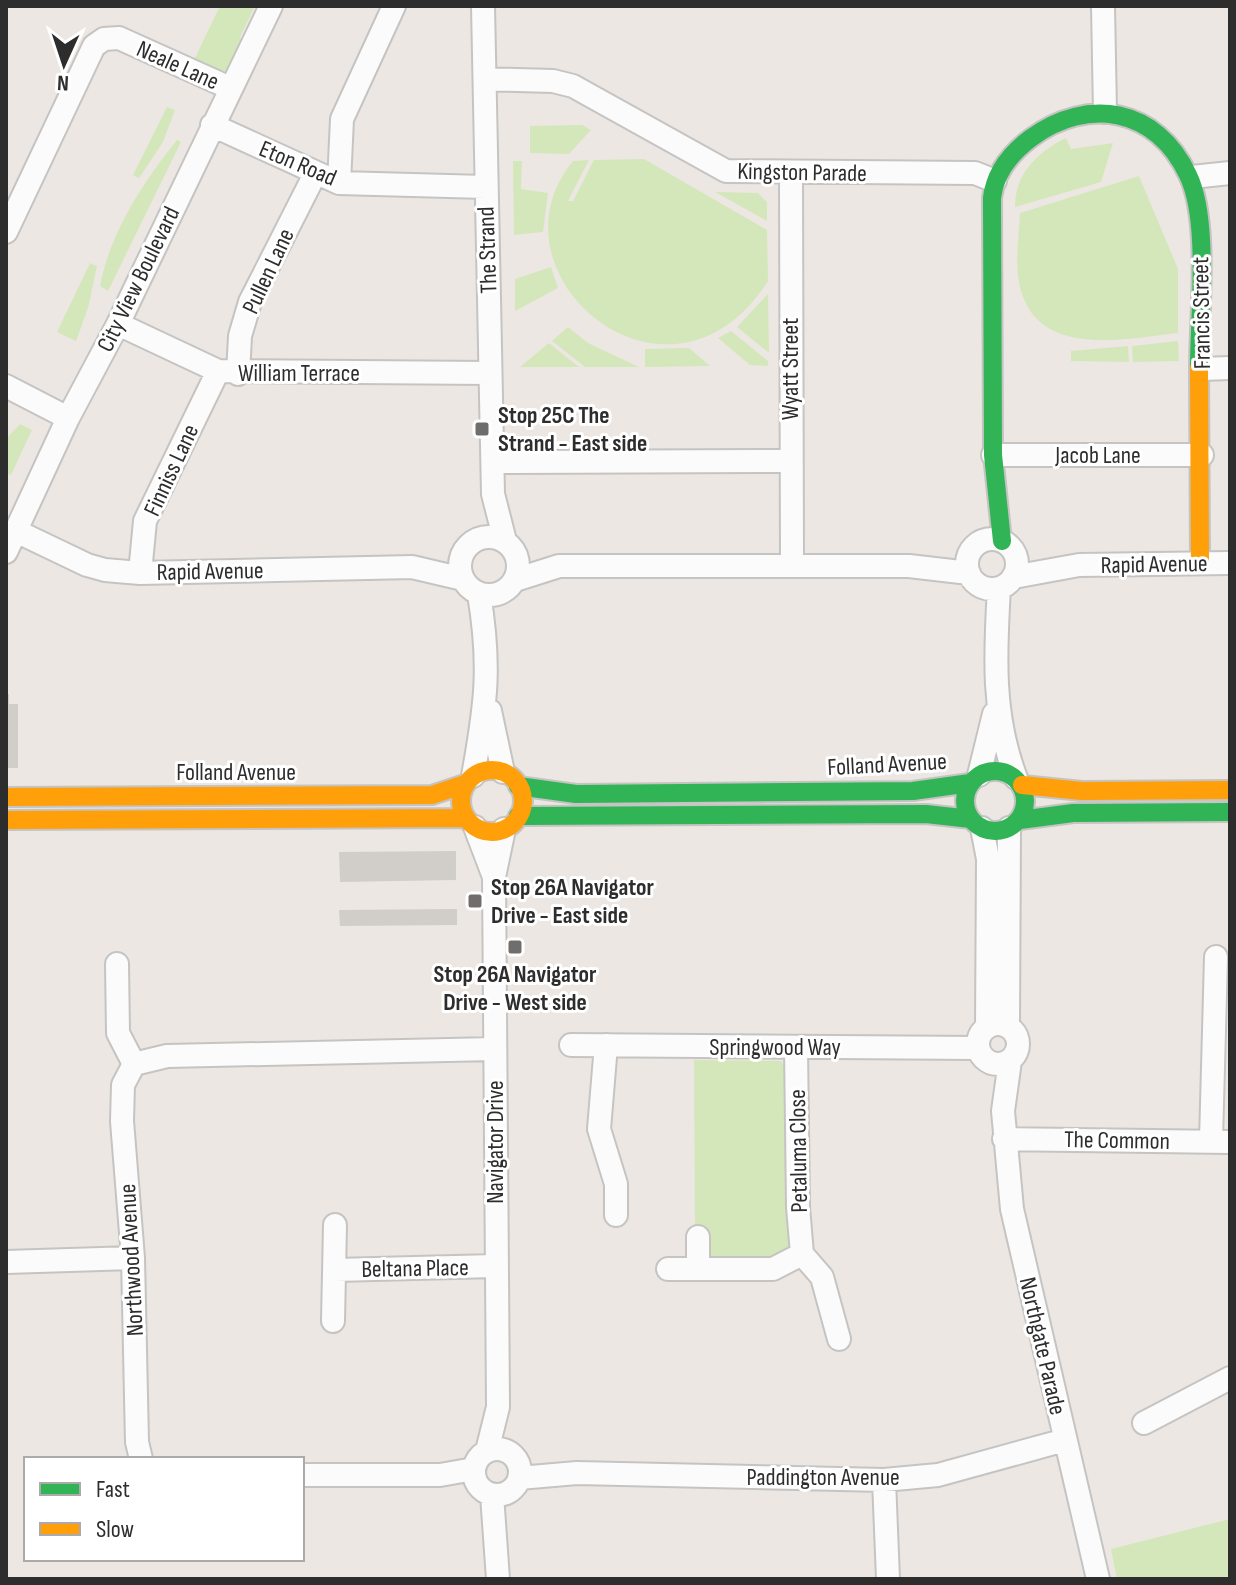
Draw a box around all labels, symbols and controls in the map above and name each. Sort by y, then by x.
north arrow [24,24,104,104]
street label: Neale Lane [132,34,223,96]
text: N [56,69,70,96]
street label: Eton Road [255,134,341,193]
street label: Kingston Parade [737,157,867,188]
street label: City View Boulevard [91,202,186,357]
street label: The Strand [471,206,504,294]
street label: Pullen Lane [236,224,301,319]
street label: Francis Street [1186,257,1217,369]
street label: Wyatt Street [776,318,805,420]
street label: William Terrace [238,359,360,388]
place label: Stop 25C The Strand - East side [498,401,647,458]
street label: Finniss Lane [138,420,205,521]
marker: Stop 25C The Strand - East side [473,420,491,438]
street label: Jacob Lane [1054,441,1141,470]
street label: Rapid Avenue [1100,549,1208,580]
street label: Rapid Avenue [156,556,264,587]
street label: Folland Avenue [827,747,948,782]
street label: Folland Avenue [176,758,296,787]
place label: Stop 26A Navigator Drive - East side [491,873,655,930]
marker: Stop 26A Navigator Drive - East side [466,892,484,910]
marker: Stop 26A Navigator Drive - West side [506,938,524,956]
place label: Stop 26A Navigator Drive - West side [434,960,597,1017]
street label: Springwood Way [709,1033,841,1062]
street label: Navigator Drive [481,1080,510,1204]
street label: Petaluma Close [783,1089,814,1213]
street label: The Common [1064,1125,1170,1156]
street label: Northwood Avenue [113,1183,150,1337]
street label: Beltana Place [361,1253,469,1284]
street label: Northgate Parade [1013,1274,1072,1418]
legend [24,1457,304,1561]
street label: Paddington Avenue [746,1463,900,1492]
text: Fast [96,1475,130,1504]
text: Slow [96,1515,134,1544]

